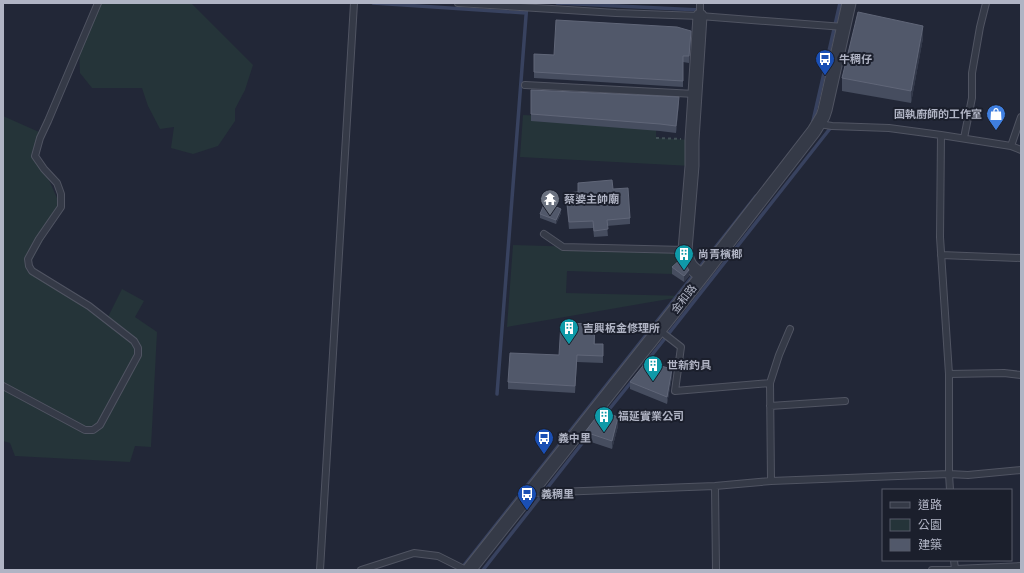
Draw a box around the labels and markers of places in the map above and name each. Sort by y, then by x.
bus stop icon: 牛稠仔 [814,48,836,76]
place label: 牛稠仔 [839,53,872,66]
shop icon: 固執廚師的工作室 [985,103,1007,131]
place label: 固執廚師的工作室 [894,108,982,121]
temple icon: 蔡婆主帥廟 [539,188,561,216]
place label: 蔡婆主帥廟 [564,193,619,206]
building icon: 尚青檳榔 [673,243,695,271]
place label: 尚青檳榔 [698,248,742,261]
building icon: 吉興板金修理所 [558,317,580,345]
place label: 吉興板金修理所 [583,322,660,335]
building icon: 世新釣具 [642,354,664,382]
place label: 世新釣具 [667,359,712,372]
building icon: 福延實業公司 [593,405,615,433]
place label: 福延實業公司 [618,410,684,423]
bus stop icon: 義中里 [533,427,555,455]
place label: 義中里 [558,432,591,445]
bus stop icon: 義稠里 [516,483,538,511]
place label: 義稠里 [541,488,574,501]

